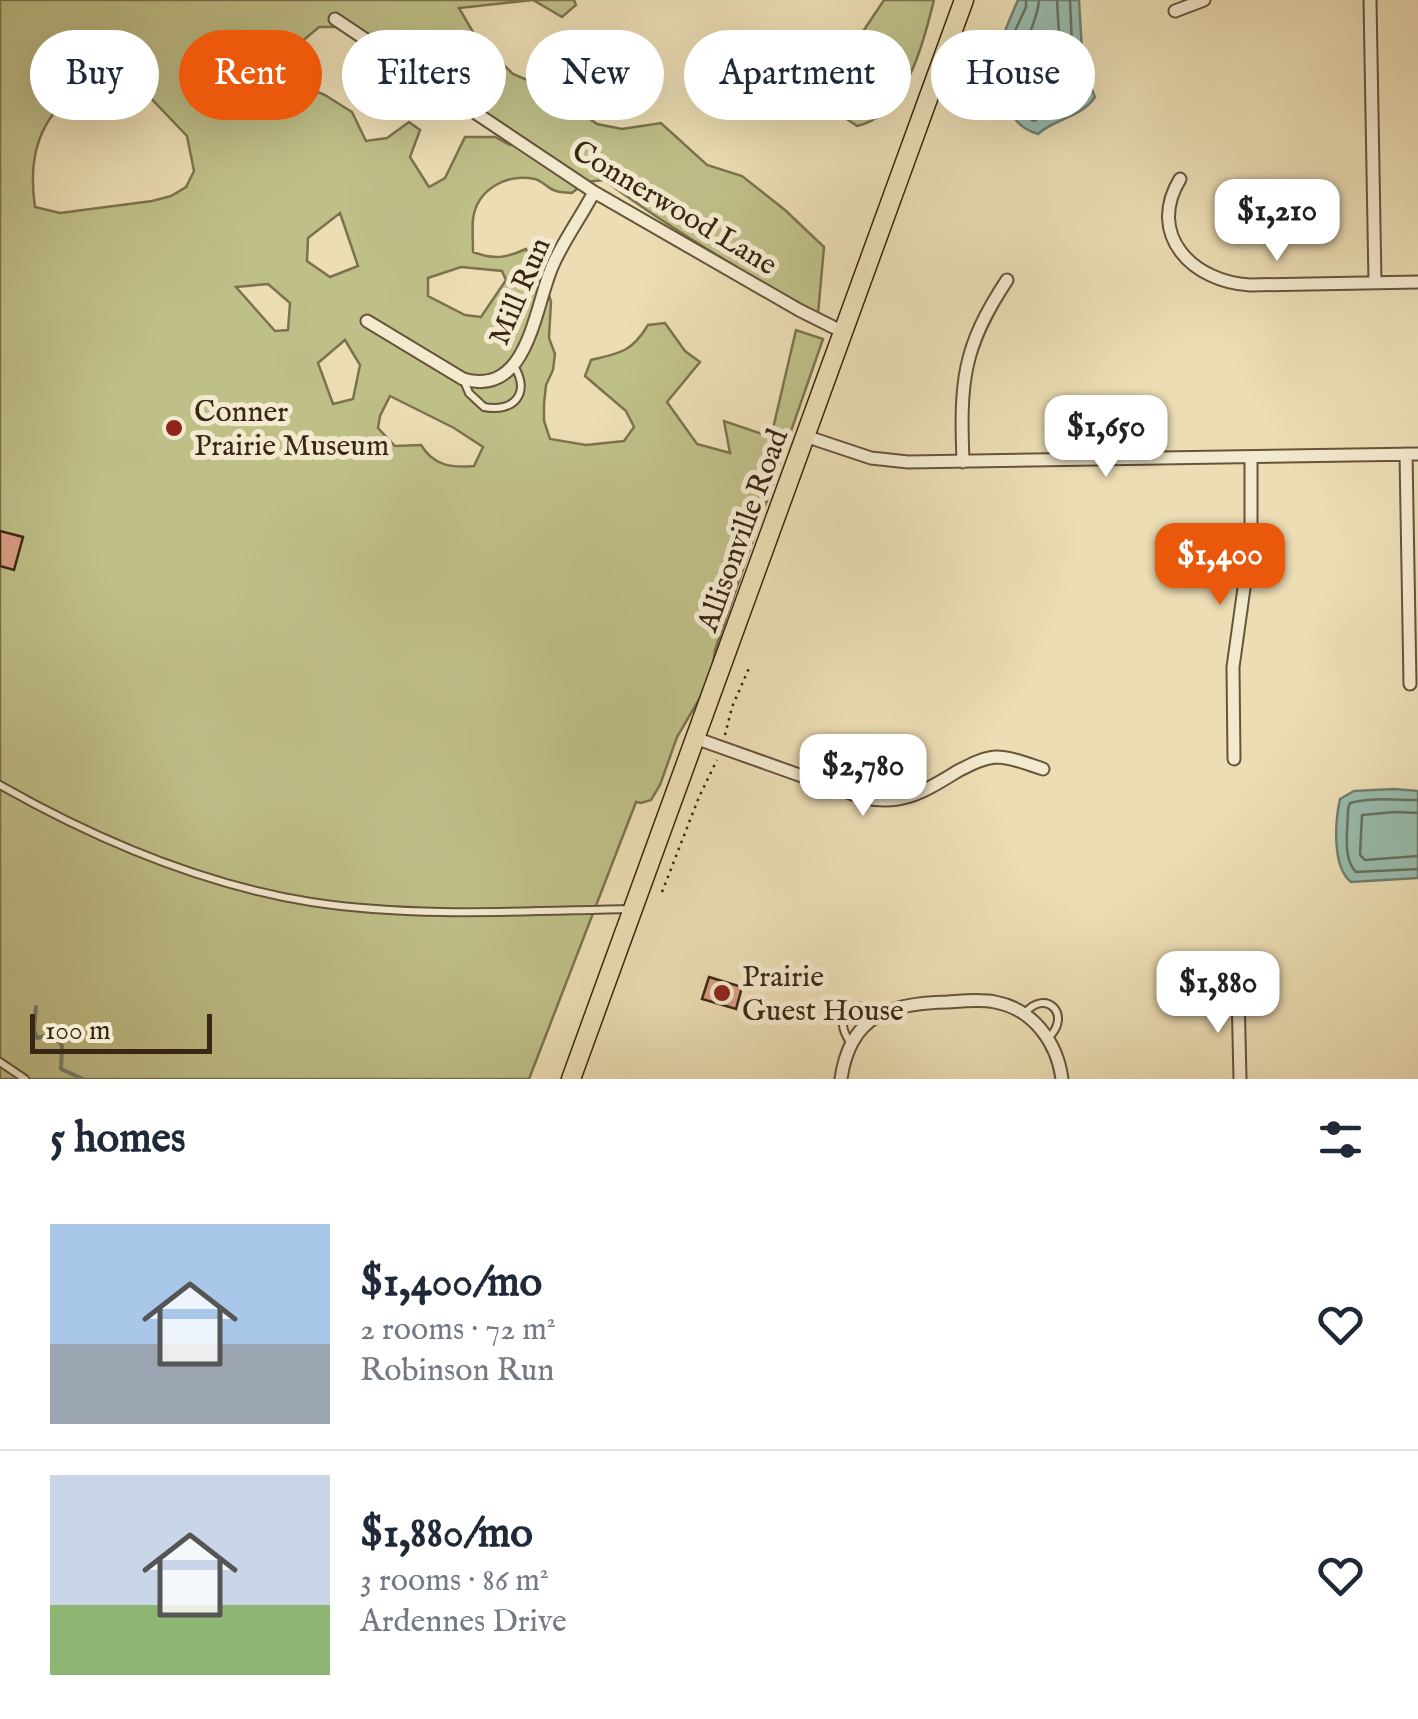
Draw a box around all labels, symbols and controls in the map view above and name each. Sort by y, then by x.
chip: Buy [30,30,159,120]
chip: Rent [179,30,322,120]
chip: Filters [342,30,506,120]
chip: New [526,30,664,120]
chip: Apartment [684,30,911,120]
chip: House [931,30,1095,120]
street label: Connerwood Lane [564,133,783,285]
pin: $1,210 [1196,179,1358,264]
text: $1,210 [1237,191,1317,232]
street label: Mill Run [481,232,560,351]
place label: Conner Prairie Museum [194,394,389,466]
pin: $1,650 [1025,395,1187,480]
text: $1,650 [1067,407,1145,448]
marker: Conner Prairie Museum [163,417,185,439]
street label: Allisonville Road [689,423,798,638]
pin: $1,400 [1139,523,1301,608]
text: $1,400 [1177,535,1263,576]
pin: $2,780 [782,734,944,819]
text: $2,780 [822,746,904,787]
pin: $1,880 [1137,951,1299,1036]
place label: Prairie Guest House [742,959,904,1031]
text: $1,880 [1179,963,1257,1004]
marker: Prairie Guest House [711,982,733,1004]
scale bar [30,1009,212,1054]
text: 100 m [45,1014,111,1049]
icon: filters [1313,1112,1368,1167]
text: 5 homes [50,1113,186,1166]
text: $1,400/mo [360,1257,542,1310]
icon: home [130,1264,250,1384]
icon: heart [1313,1297,1368,1352]
text: 2 rooms · 72 m² [360,1310,556,1351]
text: Robinson Run [360,1351,554,1392]
text: $1,880/mo [360,1508,533,1561]
icon: home [130,1515,250,1635]
icon: heart [1313,1548,1368,1603]
text: 3 rooms · 86 m² [360,1561,549,1602]
text: Ardennes Drive [360,1602,567,1643]

